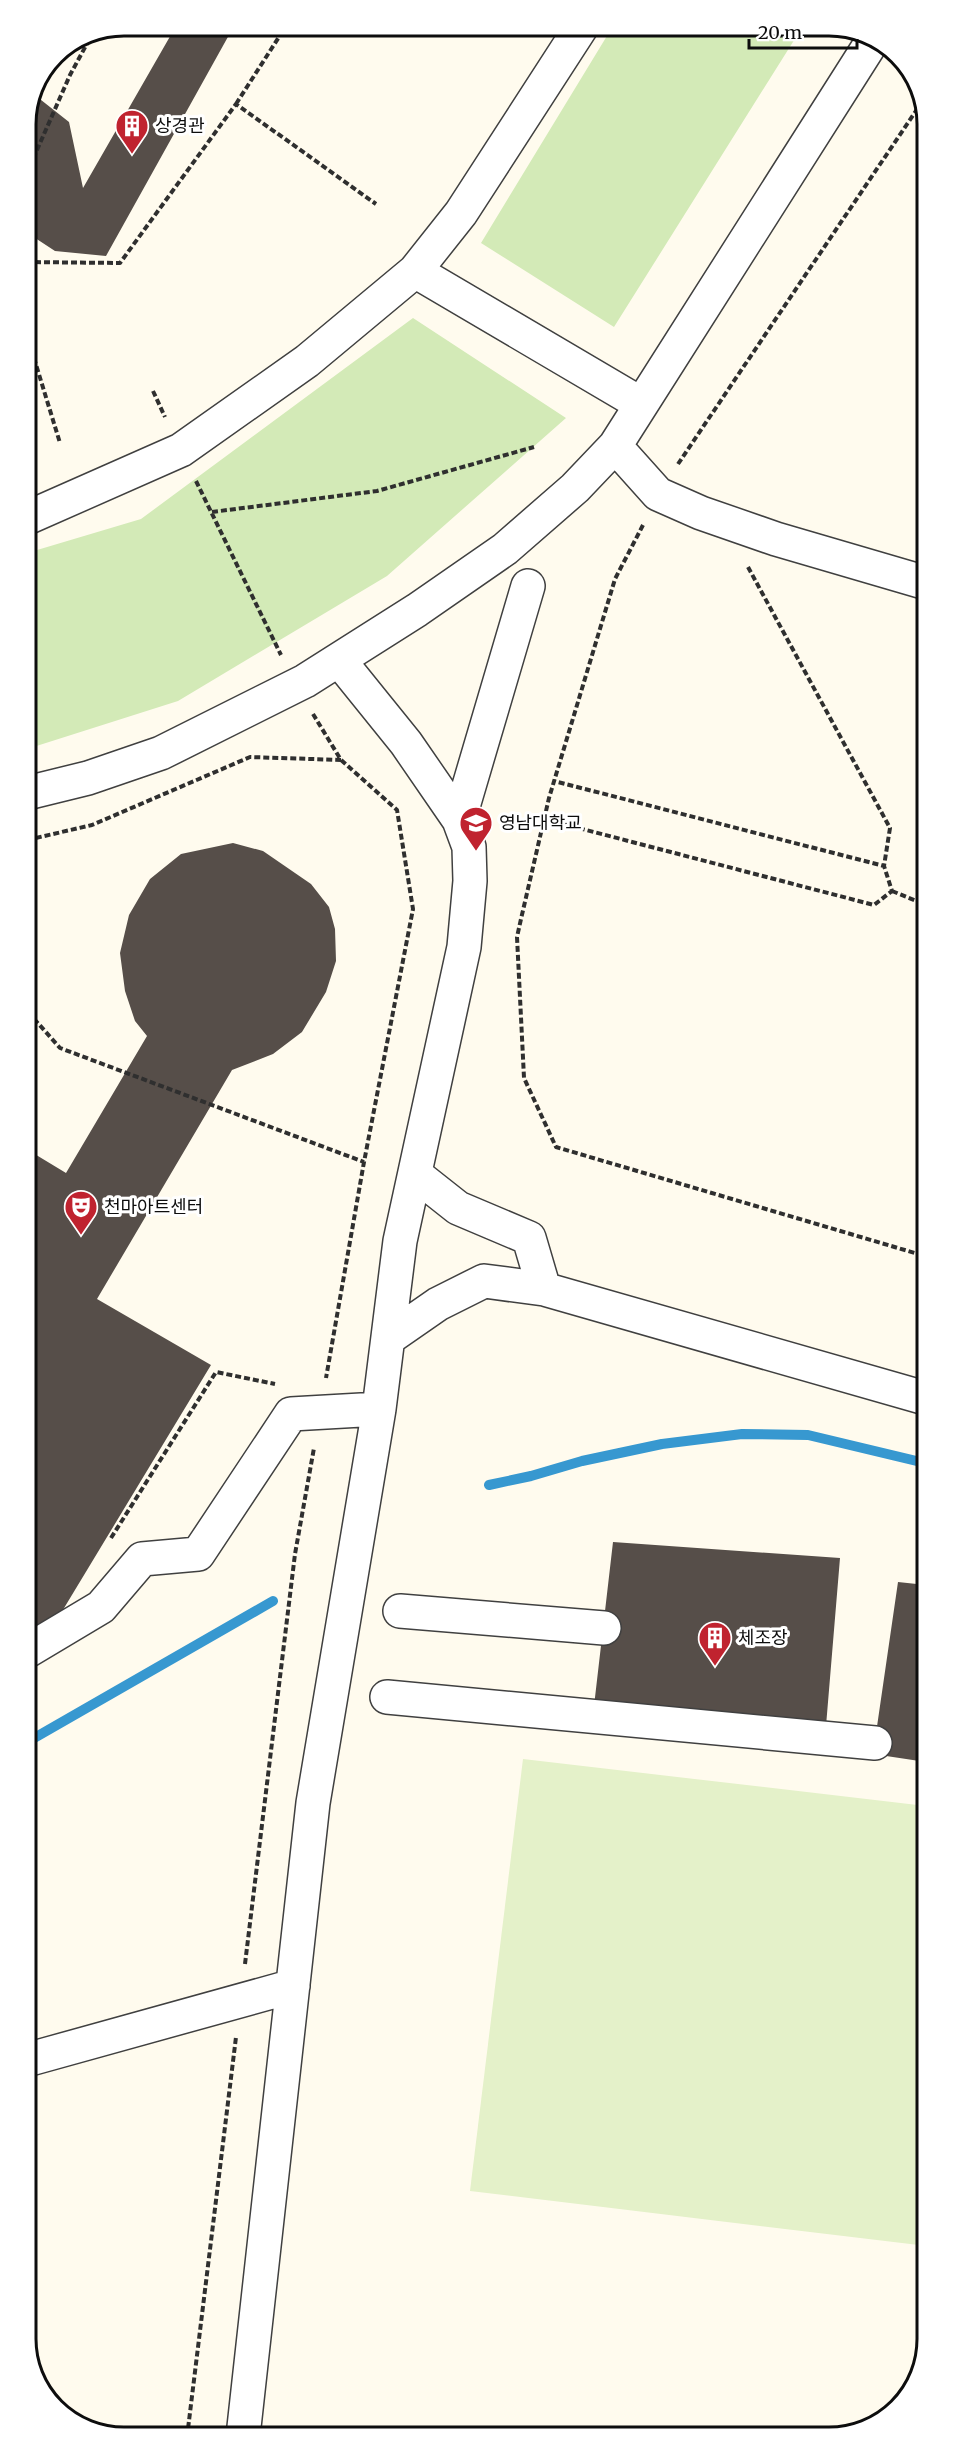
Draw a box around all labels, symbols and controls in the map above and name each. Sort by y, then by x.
scale bar [749,12,857,50]
text: 20 m [758,21,802,44]
building icon: 상경관 [114,108,150,155]
place label: 상경관 [155,114,205,137]
school or university icon: 영남대학교 [458,805,494,852]
place label: 영남대학교 [499,811,582,834]
theatre icon: 천마아트센터 [63,1189,99,1236]
place label: 천마아트센터 [104,1195,203,1218]
building icon: 체조장 [697,1620,733,1667]
place label: 체조장 [738,1626,788,1649]

